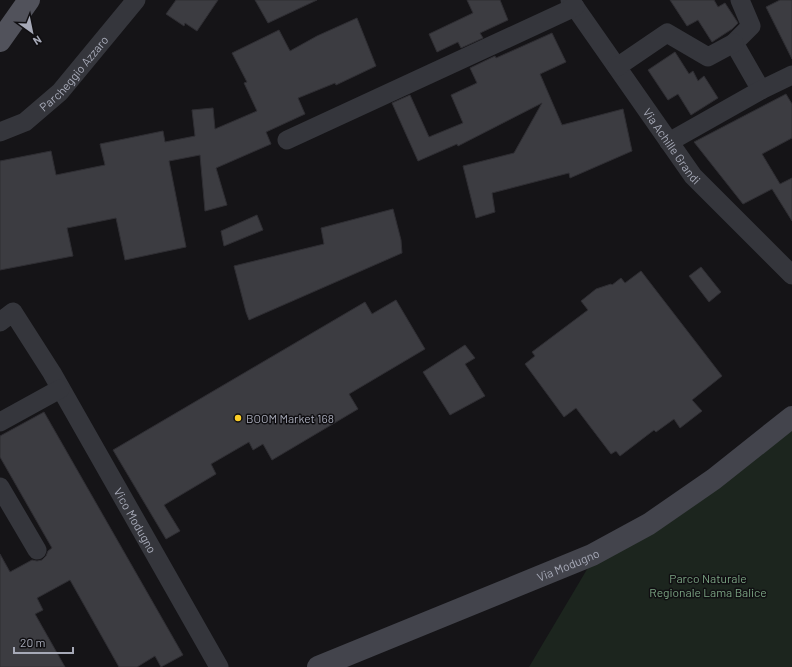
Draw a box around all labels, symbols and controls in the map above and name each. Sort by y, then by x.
north arrow [12,12,52,52]
text: N [31,33,44,48]
street label: Parcheggio Azzaro [36,33,111,114]
street label: Via Achille Grandi [640,105,704,187]
place label: BOOM Market 168 [246,411,334,425]
marker: BOOM Market 168 [233,413,243,423]
street label: Vico Modugno [111,485,160,555]
street label: Via Modugno [535,545,602,584]
park label: Parco Naturale Regionale Lama Balice [649,571,767,599]
scale bar [14,629,73,655]
text: 20 m [20,635,46,649]

